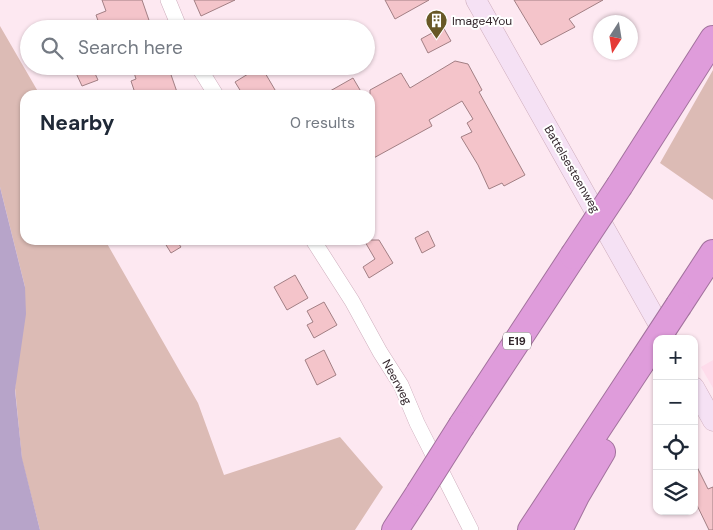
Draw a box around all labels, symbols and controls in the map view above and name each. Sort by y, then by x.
building icon: Image4You [424,9,448,40]
place label: Image4You [452,13,512,29]
north arrow [593,15,638,60]
search box [20,20,375,75]
icon: search [38,34,66,62]
text: Search here [78,35,183,60]
text: Nearby [40,109,114,137]
text: 0 results [290,112,355,133]
street label: Battelsesteenweg [540,122,604,216]
road number: E19 [503,332,531,350]
map controls [653,335,698,515]
button: + [653,335,698,380]
street label: Neerweg [378,357,416,408]
button: − [653,380,698,425]
button: locate [653,425,698,470]
button: layers [653,470,698,515]

